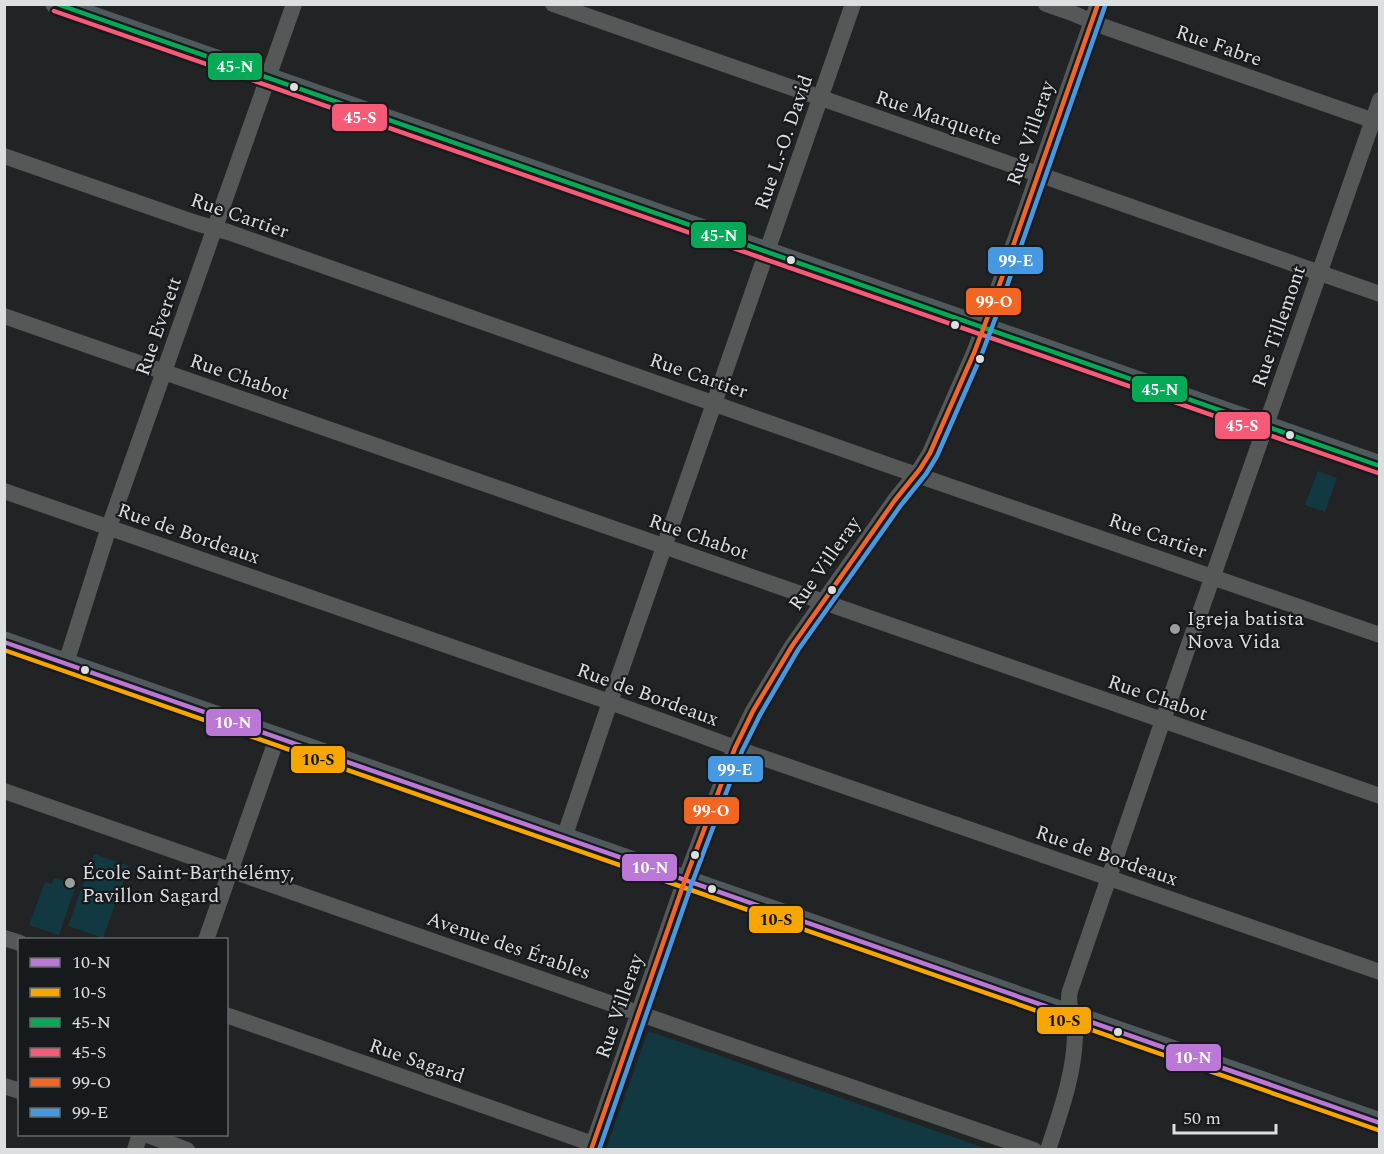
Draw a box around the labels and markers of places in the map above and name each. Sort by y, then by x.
unlabelled marker [288,81,300,93]
unlabelled marker [785,254,797,266]
unlabelled marker [949,319,961,331]
unlabelled marker [974,353,986,365]
unlabelled marker [1284,429,1296,441]
unlabelled marker [826,584,838,596]
place label: Igreja batista Nova Vida [1187,604,1304,657]
marker: Igreja batista Nova Vida [1168,622,1182,636]
unlabelled marker [79,664,91,676]
unlabelled marker [689,849,701,861]
place label: École Saint-Barthélémy, Pavillon Sagard [82,858,295,911]
marker: École Saint-Barthélémy, Pavillon Sagard [63,876,77,890]
unlabelled marker [706,883,718,895]
unlabelled marker [1112,1026,1124,1038]

